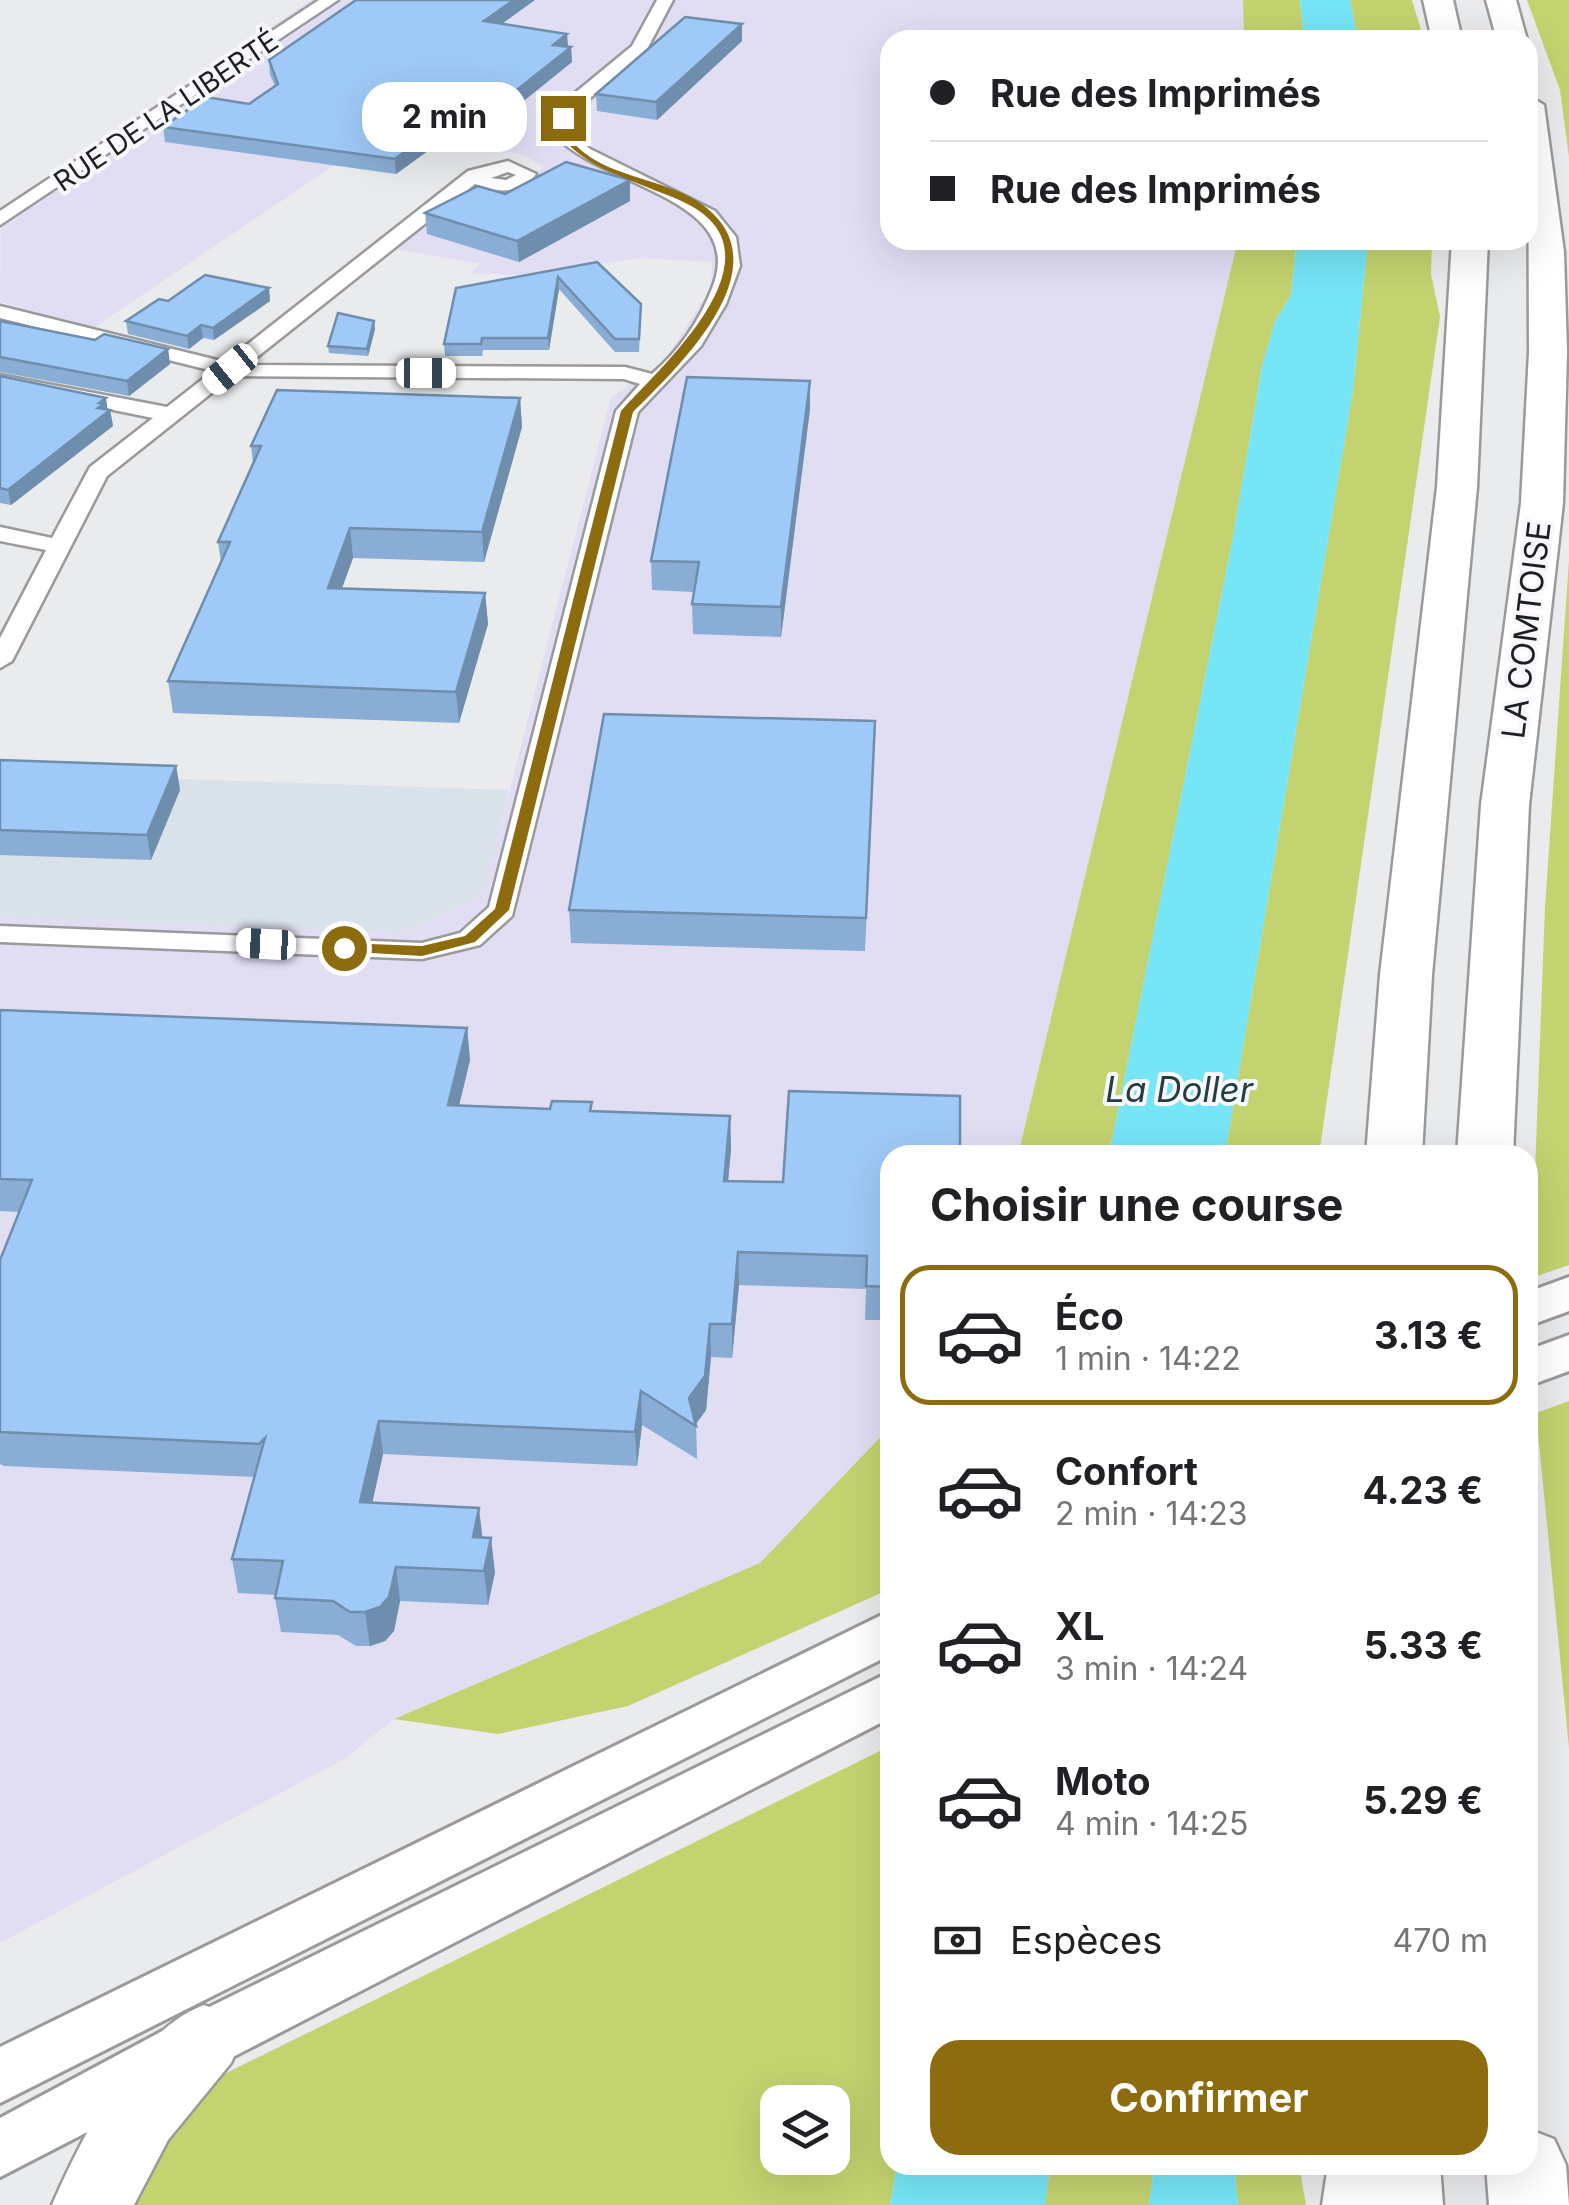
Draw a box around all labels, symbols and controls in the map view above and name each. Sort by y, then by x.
street label: RUE DE LA LIBERTÉ [47,23,284,199]
text: Rue des Imprimés [990,70,1321,116]
callout: 2 min [363,83,528,153]
route end [541,96,586,141]
text: 2 min [402,97,487,136]
text: Rue des Imprimés [990,166,1321,212]
car [197,338,263,400]
car [396,358,456,388]
street label: LA COMTOISE [1493,519,1559,741]
route start [322,926,367,971]
car [235,927,297,961]
water label: La Doller [1105,1068,1254,1110]
text: Choisir une course [930,1177,1343,1232]
icon: car [935,1290,1025,1380]
text: Éco [1055,1293,1124,1339]
text: 3.13 € [1374,1312,1483,1358]
text: 1 min · 14:22 [1055,1339,1241,1378]
icon: car [935,1445,1025,1535]
text: Confort [1055,1448,1198,1494]
text: 4.23 € [1362,1467,1483,1513]
text: 2 min · 14:23 [1055,1494,1248,1533]
icon: car [935,1600,1025,1690]
text: XL [1055,1603,1105,1649]
text: 5.33 € [1364,1622,1483,1668]
text: 3 min · 14:24 [1055,1649,1248,1688]
icon: car [935,1755,1025,1845]
text: Moto [1055,1758,1151,1804]
text: 5.29 € [1363,1777,1483,1823]
text: 4 min · 14:25 [1055,1804,1248,1843]
icon: cash [930,1913,985,1968]
text: Espèces [1010,1917,1162,1963]
text: 470 m [1393,1921,1488,1960]
button: Confirmer [930,2040,1488,2155]
map controls [760,2085,850,2175]
button: layers [760,2085,850,2175]

